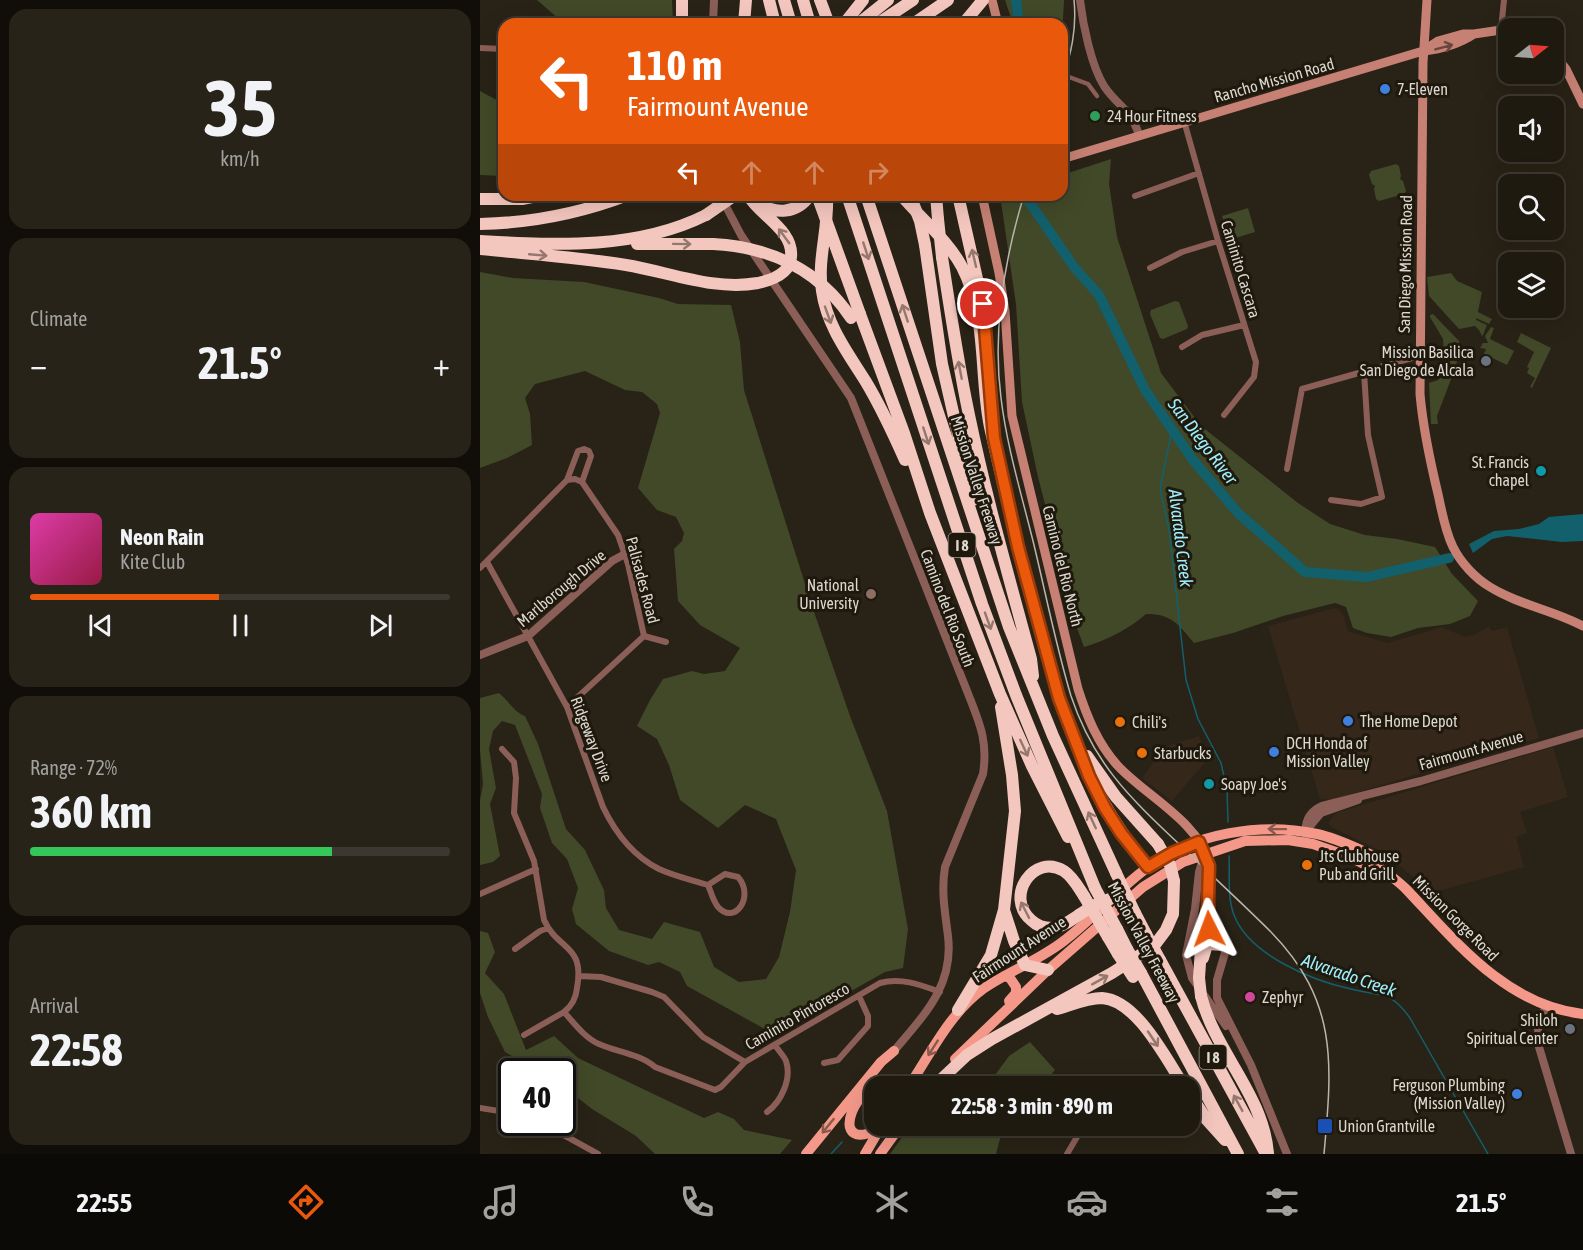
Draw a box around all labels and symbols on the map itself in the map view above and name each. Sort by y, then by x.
north arrow [1498,18,1564,84]
one-way arrow [1434,41,1453,53]
street label: Rancho Mission Road [1212,54,1336,106]
place label: 7-Eleven [1397,80,1448,98]
marker: 7-Eleven [1378,82,1392,96]
place label: 24 Hour Fitness [1107,107,1197,125]
marker: 24 Hour Fitness [1088,109,1102,123]
street label: San Diego Mission Road [1395,195,1416,333]
street label: Caminito Cascara [1218,218,1264,320]
one-way arrow [778,229,790,245]
one-way arrow [671,238,691,250]
one-way arrow [861,241,872,260]
one-way arrow [967,249,979,268]
one-way arrow [528,250,548,261]
pin [957,278,1008,329]
one-way arrow [898,304,909,323]
one-way arrow [823,305,834,324]
place label: Mission Basilica San Diego de Alcala [1360,343,1474,380]
marker: Mission Basilica San Diego de Alcala [1479,354,1493,368]
one-way arrow [954,361,965,380]
water label: San Diego River [1163,393,1243,489]
street label: Mission Valley Freeway [947,413,1006,547]
one-way arrow [921,426,932,445]
place label: St. Francis chapel [1472,453,1530,490]
marker: St. Francis chapel [1534,464,1548,478]
water label: Alvarado Creek [1164,487,1198,589]
street label: Camino del Rio North [1039,504,1087,628]
road number: I 8 [948,533,976,557]
street label: Palisades Road [623,535,663,625]
street label: Marlborough Drive [513,546,610,631]
street label: Camino del Rio South [917,547,979,669]
place label: National University [799,576,860,613]
marker: National University [864,587,878,601]
one-way arrow [983,611,994,630]
street label: Ridgeway Drive [567,694,616,784]
place label: The Home Depot [1360,712,1458,731]
place label: Chili's [1132,713,1167,731]
marker: The Home Depot [1341,714,1355,728]
marker: Chili's [1113,715,1127,729]
street label: Fairmount Avenue [1417,727,1525,773]
place label: DCH Honda of Mission Valley [1286,734,1370,771]
one-way arrow [1018,738,1030,756]
place label: Starbucks [1154,744,1212,762]
marker: DCH Honda of Mission Valley [1267,745,1281,759]
marker: Starbucks [1135,746,1149,760]
place label: Soapy Joe's [1221,775,1287,794]
marker: Soapy Joe's [1202,777,1216,791]
one-way arrow [1085,812,1097,830]
one-way arrow [1268,823,1288,835]
place label: Jts Clubhouse Pub and Grill [1319,847,1399,883]
marker: Jts Clubhouse Pub and Grill [1300,858,1314,872]
street label: Mission Gorge Road [1409,871,1503,965]
street label: Mission Valley Freeway [1104,878,1184,1006]
position arrow [1177,897,1241,961]
one-way arrow [1018,901,1030,919]
street label: Fairmount Avenue [969,912,1069,986]
water label: Alvarado Creek [1298,949,1400,1001]
one-way arrow [1091,974,1108,986]
street label: Caminito Pintoresco [742,979,852,1053]
place label: Zephyr [1262,988,1303,1007]
marker: Zephyr [1243,990,1257,1004]
place label: Shiloh Spiritual Center [1467,1011,1558,1048]
marker: Shiloh Spiritual Center [1563,1022,1577,1036]
one-way arrow [1147,1030,1159,1047]
one-way arrow [927,1039,939,1056]
road number: I 8 [1200,1045,1226,1069]
speed limit sign: 40 [498,1058,576,1136]
place label: Ferguson Plumbing (Mission Valley) [1392,1076,1505,1113]
marker: Ferguson Plumbing (Mission Valley) [1510,1087,1524,1101]
one-way arrow [1232,1094,1243,1112]
marker: Union Grantville [1316,1117,1334,1135]
place label: Union Grantville [1338,1117,1435,1135]
one-way arrow [822,1118,835,1134]

